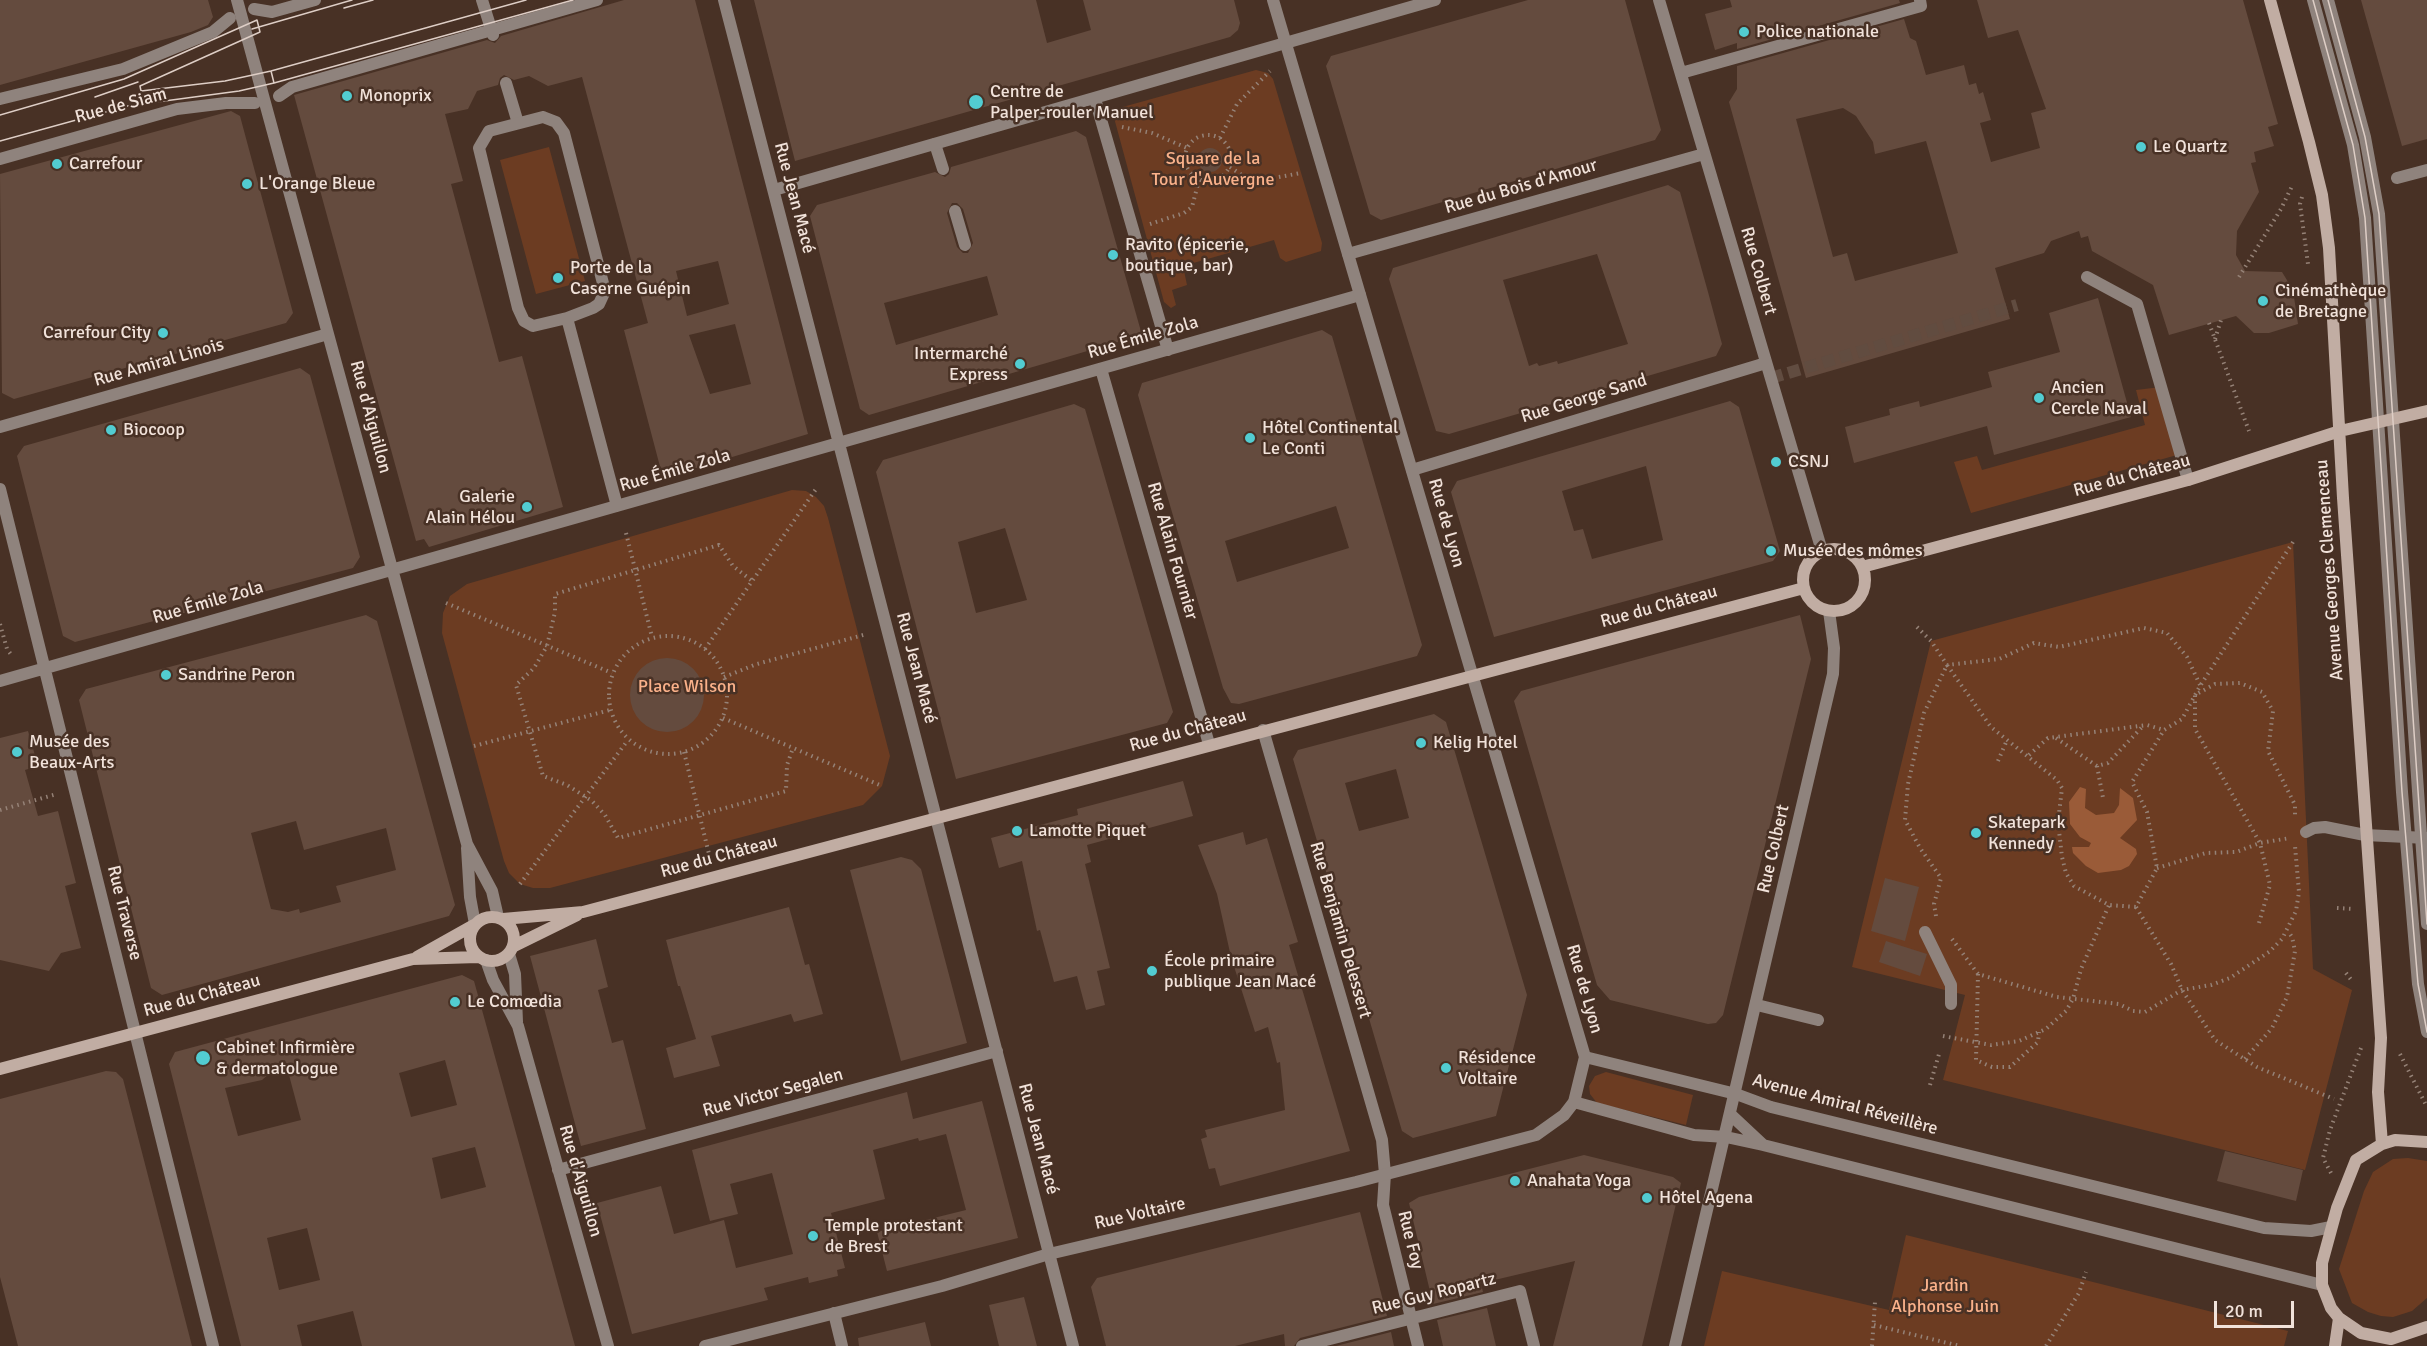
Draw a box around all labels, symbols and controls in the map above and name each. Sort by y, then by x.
place label: Police nationale [1756,21,1879,43]
marker: Police nationale [1737,25,1751,39]
place label: Centre de Palper-rouler Manuel [990,81,1153,124]
street label: Rue de Siam [73,83,169,129]
place label: Monoprix [359,85,432,107]
marker: Monoprix [340,89,354,103]
marker: Centre de Palper-rouler Manuel [967,93,985,111]
place label: Le Quartz [2153,136,2227,158]
street label: Rue Jean Macé [769,140,819,256]
marker: Le Quartz [2134,140,2148,154]
park label: Square de la Tour d'Auvergne [1152,148,1274,190]
place label: Carrefour [69,153,142,175]
street label: Rue du Bois d'Amour [1442,155,1600,219]
marker: Carrefour [50,157,64,171]
place label: L'Orange Bleue [259,173,375,195]
marker: L'Orange Bleue [240,177,254,191]
street label: Rue Colbert [1735,225,1781,317]
place label: Ravito (épicerie, boutique, bar) [1125,234,1249,276]
marker: Ravito (épicerie, boutique, bar) [1106,248,1120,262]
place label: Porte de la Caserne Guépin [570,257,691,300]
marker: Porte de la Caserne Guépin [551,271,565,285]
place label: Cinémathèque de Bretagne [2275,280,2386,322]
marker: Cinémathèque de Bretagne [2256,294,2270,308]
street label: Rue Émile Zola [1085,312,1201,364]
place label: Carrefour City [43,322,151,344]
marker: Carrefour City [156,326,170,340]
street label: Rue Amiral Linois [92,334,226,392]
place label: Intermarché Express [914,343,1008,386]
marker: Intermarché Express [1013,357,1027,371]
street label: Rue d'Aiguillon [345,358,395,476]
street label: Rue George Sand [1518,370,1650,428]
place label: Ancien Cercle Naval [2051,377,2147,420]
marker: Ancien Cercle Naval [2032,391,2046,405]
place label: Hôtel Continental Le Conti [1262,417,1398,460]
place label: Biocoop [123,419,185,441]
marker: Biocoop [104,423,118,437]
marker: Hôtel Continental Le Conti [1243,431,1257,445]
street label: Rue Émile Zola [617,445,733,497]
street label: Rue du Château [2071,450,2193,502]
place label: CSNJ [1788,451,1829,473]
marker: CSNJ [1769,455,1783,469]
street label: Avenue Georges Clemenceau [2311,459,2349,681]
street label: Rue de Lyon [1423,476,1469,570]
street label: Rue Alain Fournier [1142,480,1202,622]
place label: Galerie Alain Hélou [426,486,515,528]
marker: Galerie Alain Hélou [520,500,534,514]
place label: Musée des mômes [1783,540,1923,562]
marker: Musée des mômes [1764,544,1778,558]
street label: Rue Émile Zola [150,577,266,629]
street label: Rue du Château [1598,581,1720,633]
street label: Rue Jean Macé [891,610,941,726]
place label: Sandrine Peron [178,664,295,686]
marker: Sandrine Peron [159,668,173,682]
park label: Place Wilson [638,676,736,698]
street label: Rue du Château [1127,705,1249,757]
place label: Musée des Beaux-Arts [29,731,114,774]
place label: Kelig Hotel [1433,732,1518,754]
marker: Kelig Hotel [1414,736,1428,750]
marker: Musée des Beaux-Arts [10,745,24,759]
street label: Rue Colbert [1753,803,1795,895]
place label: Skatepark Kennedy [1988,812,2065,854]
place label: Lamotte Piquet [1029,820,1146,842]
marker: Lamotte Piquet [1010,824,1024,838]
marker: Skatepark Kennedy [1969,826,1983,840]
street label: Rue du Château [658,831,780,883]
street label: Rue Benjamin Delessert [1304,839,1376,1021]
street label: Rue Traverse [102,863,146,963]
street label: Rue de Lyon [1561,942,1607,1036]
place label: École primaire publique Jean Macé [1164,950,1316,992]
marker: École primaire publique Jean Macé [1145,964,1159,978]
street label: Rue du Château [141,970,263,1022]
place label: Le Comœdia [467,991,562,1013]
marker: Le Comœdia [448,995,462,1009]
place label: Cabinet Infirmière & dermatologue [216,1037,355,1080]
place label: Résidence Voltaire [1458,1047,1536,1090]
marker: Cabinet Infirmière & dermatologue [194,1049,212,1067]
marker: Résidence Voltaire [1439,1061,1453,1075]
street label: Rue Victor Segalen [700,1064,846,1122]
street label: Avenue Amiral Réveillère [1750,1070,1940,1140]
street label: Rue Jean Macé [1013,1081,1063,1197]
street label: Rue d'Aiguillon [554,1122,606,1240]
place label: Anahata Yoga [1527,1170,1631,1192]
marker: Anahata Yoga [1508,1174,1522,1188]
place label: Hôtel Agena [1659,1187,1753,1209]
marker: Hôtel Agena [1640,1191,1654,1205]
street label: Rue Voltaire [1092,1193,1188,1235]
street label: Rue Foy [1392,1208,1428,1272]
place label: Temple protestant de Brest [825,1215,963,1258]
marker: Temple protestant de Brest [806,1229,820,1243]
street label: Rue Guy Ropartz [1370,1268,1498,1320]
park label: Jardin Alphonse Juin [1891,1275,1999,1318]
scale bar [2217,1289,2296,1327]
text: 20 m [2225,1300,2263,1322]

